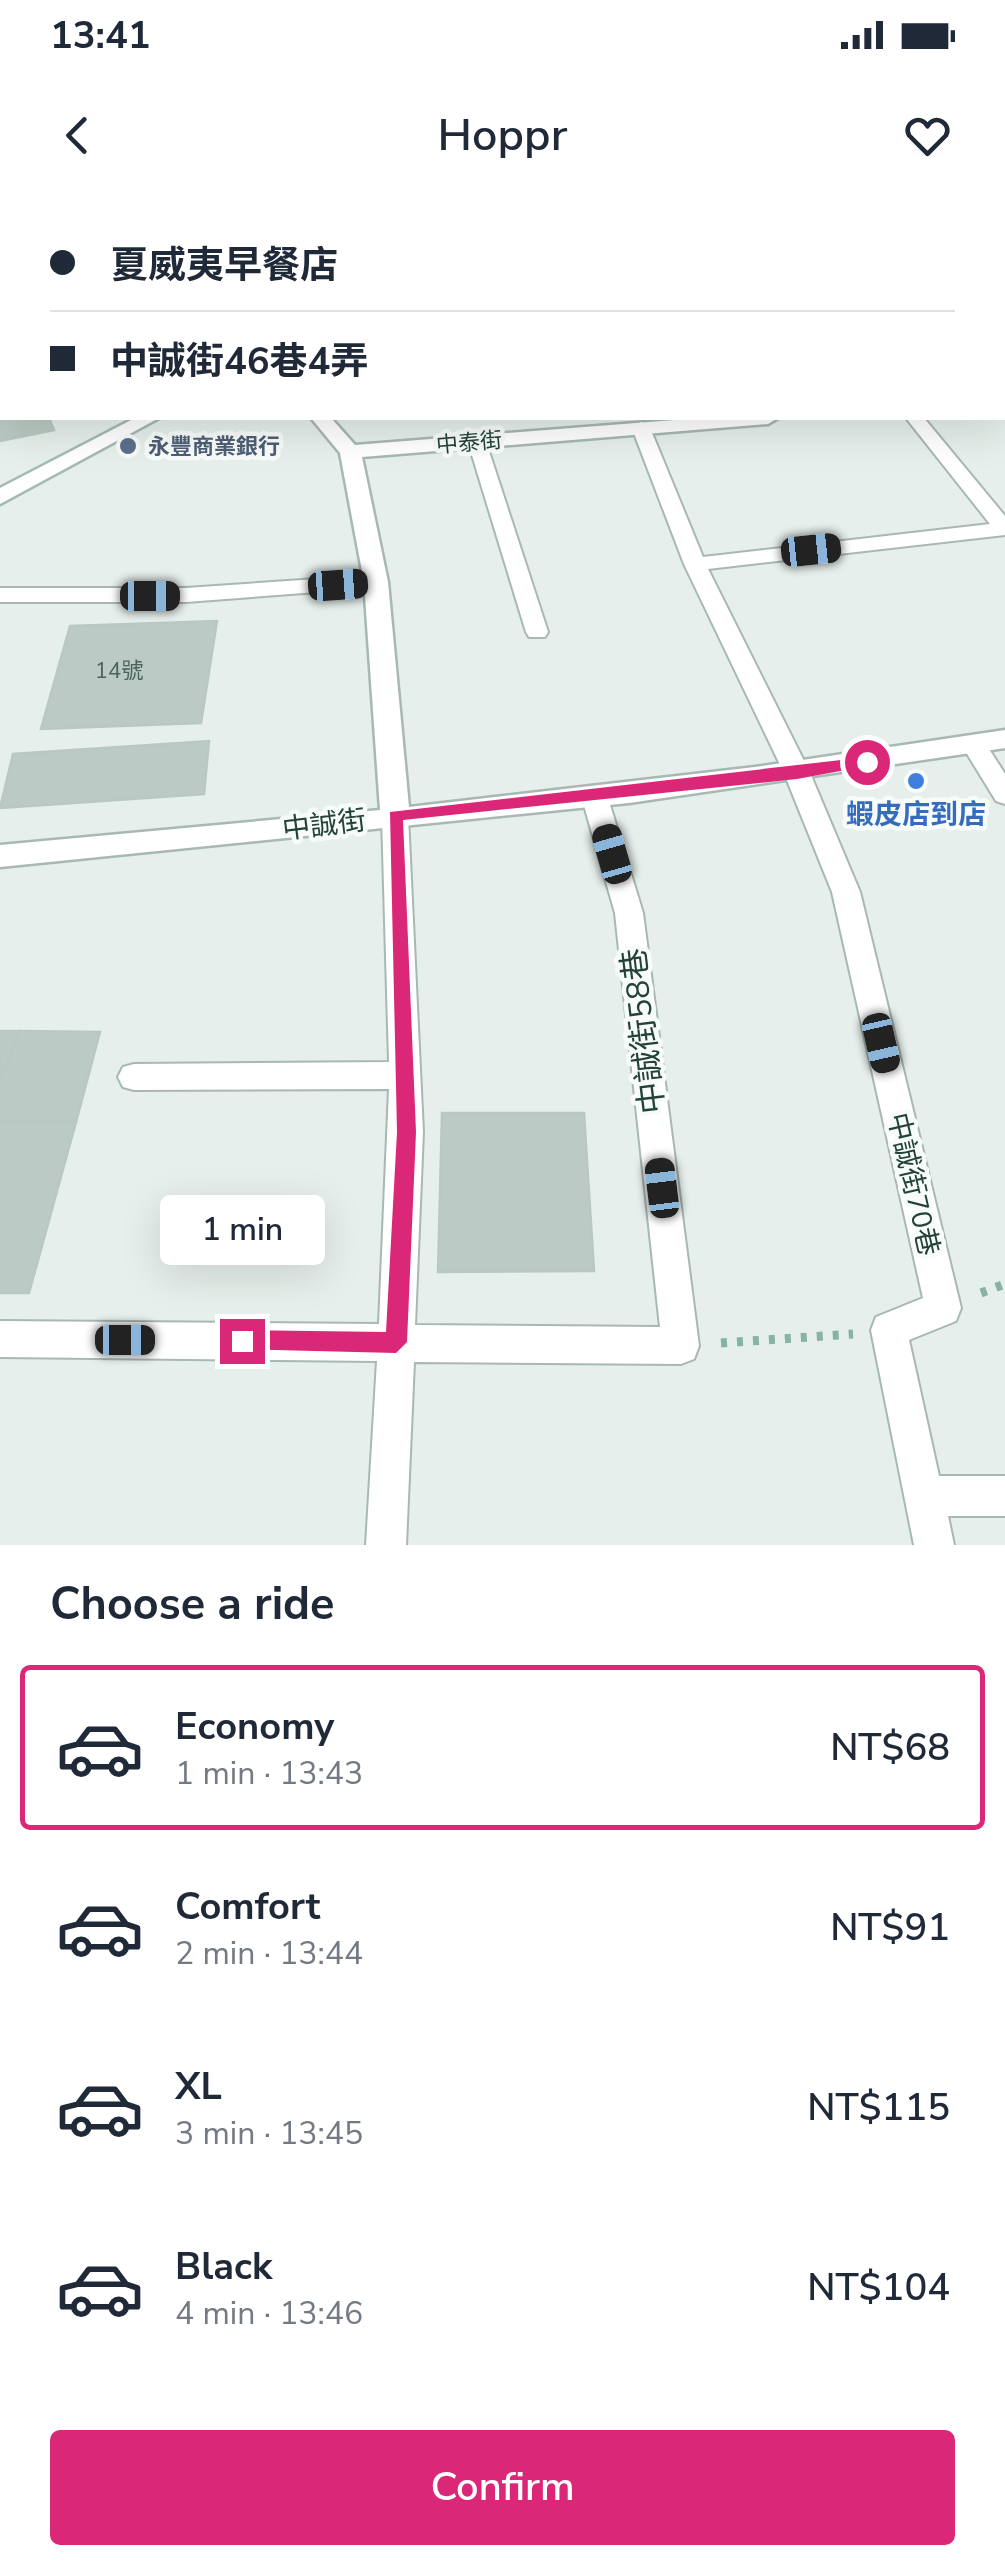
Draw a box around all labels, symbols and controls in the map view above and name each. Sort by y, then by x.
text: 13:41 [50,10,151,61]
text: Hoppr [438,105,567,166]
icon: back [50,108,105,163]
icon: heart [900,108,955,163]
text: 夏威夷早餐店 [110,240,338,291]
text: 中誠街46巷4弄 [110,336,368,387]
street label: 中泰街 [435,425,503,461]
place label: 永豐商業銀行 [148,432,280,462]
marker: 永豐商業銀行 [117,435,139,457]
car [780,532,842,568]
car [307,568,369,602]
car [120,581,180,611]
house number: 14號 [95,656,143,686]
route start [845,740,890,785]
marker: 蝦皮店到店 [905,770,927,792]
place label: 蝦皮店到店 [846,796,986,834]
street label: 中誠街 [280,801,368,849]
car [589,821,635,887]
street label: 中誠街58巷 [612,946,675,1116]
car [860,1010,902,1076]
street label: 中誠街70巷 [878,1109,948,1259]
car [643,1156,681,1220]
callout: 1 min [160,1196,324,1266]
text: 1 min [202,1208,283,1251]
route end [220,1319,265,1364]
car [95,1325,155,1355]
text: Choose a ride [50,1574,335,1635]
text: Economy [175,1701,334,1752]
icon: car [55,1703,145,1793]
text: NT$68 [830,1722,950,1773]
text: 1 min · 13:43 [175,1752,363,1795]
text: Comfort [175,1881,320,1932]
icon: car [55,1883,145,1973]
text: NT$91 [830,1902,950,1953]
text: 2 min · 13:44 [175,1932,363,1975]
text: XL [175,2061,222,2112]
icon: car [55,2063,145,2153]
text: NT$115 [807,2082,950,2133]
text: 3 min · 13:45 [175,2112,363,2155]
text: Black [175,2241,272,2292]
icon: car [55,2243,145,2333]
text: NT$104 [807,2262,950,2313]
text: 4 min · 13:46 [175,2292,363,2335]
button: Confirm [50,2430,955,2545]

